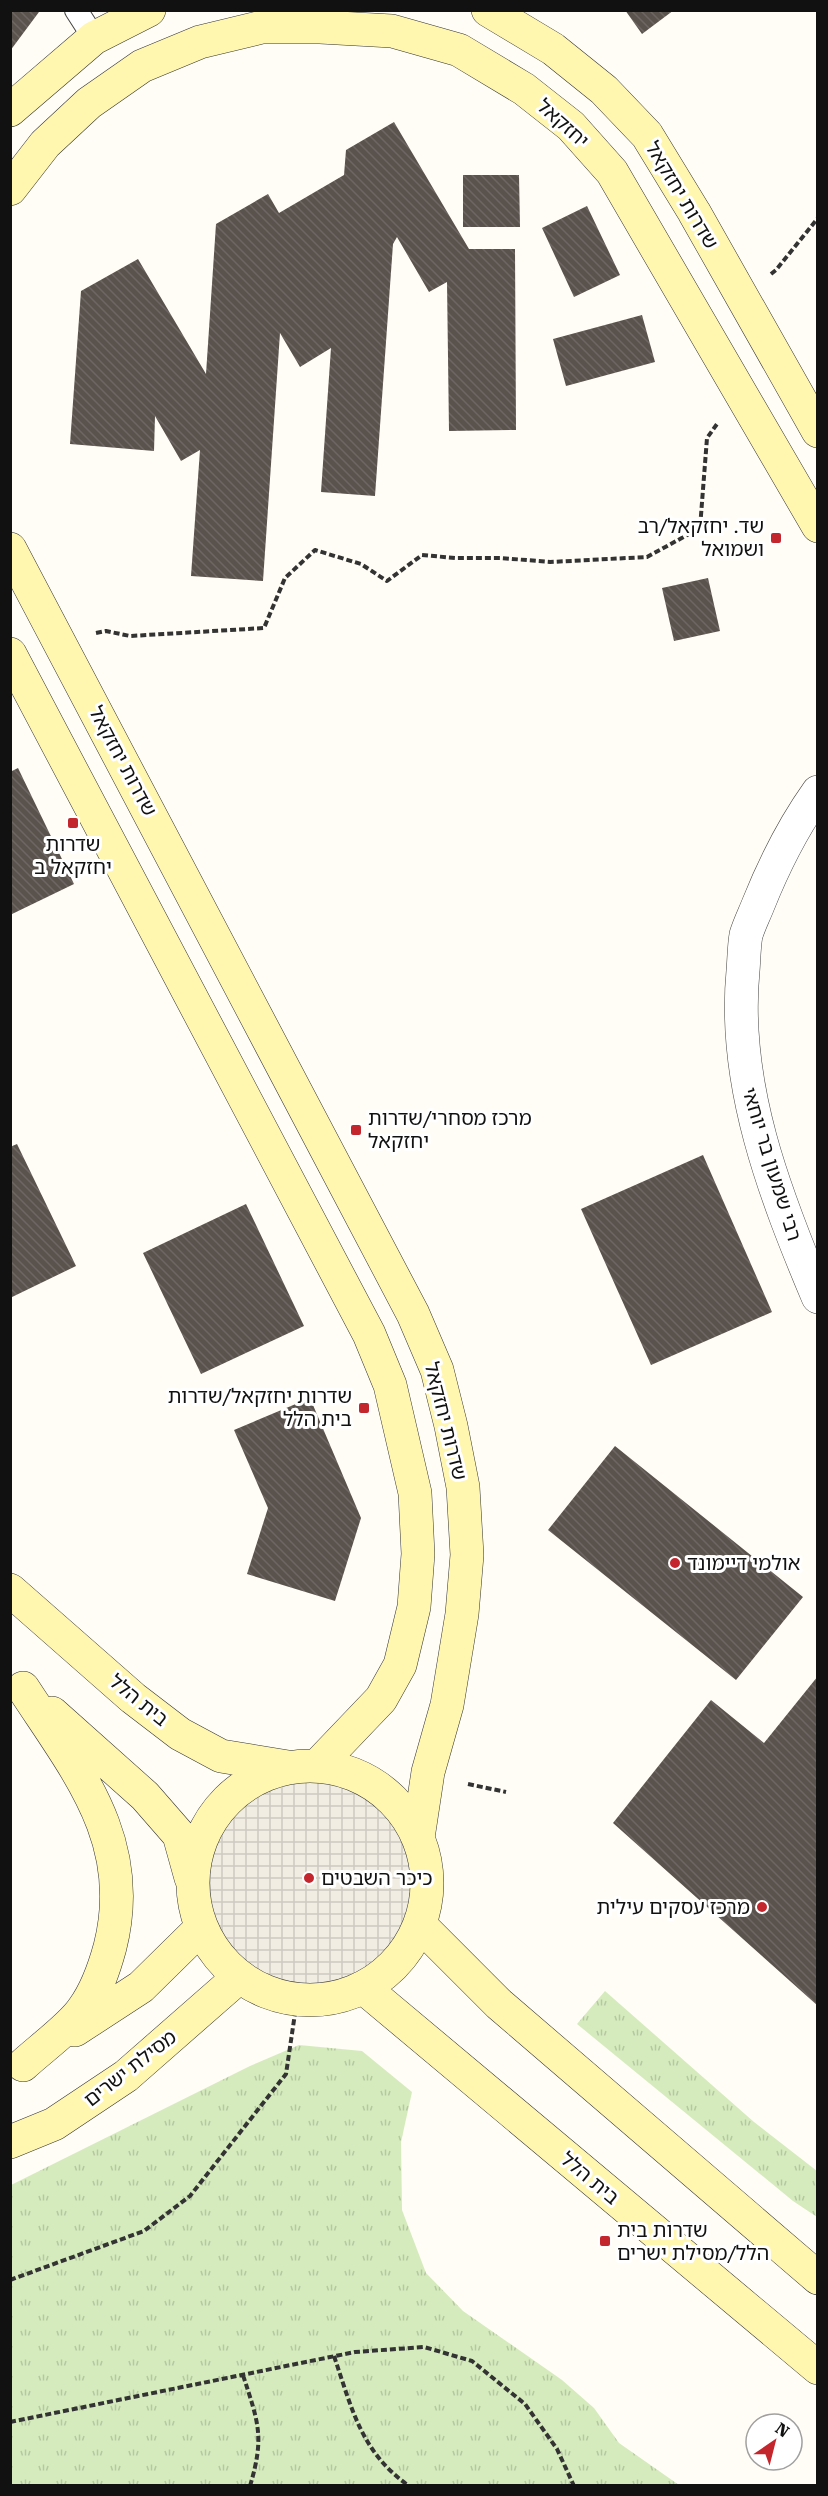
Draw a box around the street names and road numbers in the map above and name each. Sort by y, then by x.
street label: יחזקאל [532,94,594,152]
street label: שדרות יחזקאל [641,137,723,253]
street label: שדרות יחזקאל [84,702,162,820]
street label: רבי שמעון בר יוחאי [737,1084,807,1244]
street label: שדרות יחזקאל [420,1359,472,1483]
street label: בית הלל [105,1669,173,1731]
street label: מסילת ישרים [79,2025,181,2111]
street label: בית הלל [556,2147,624,2209]

